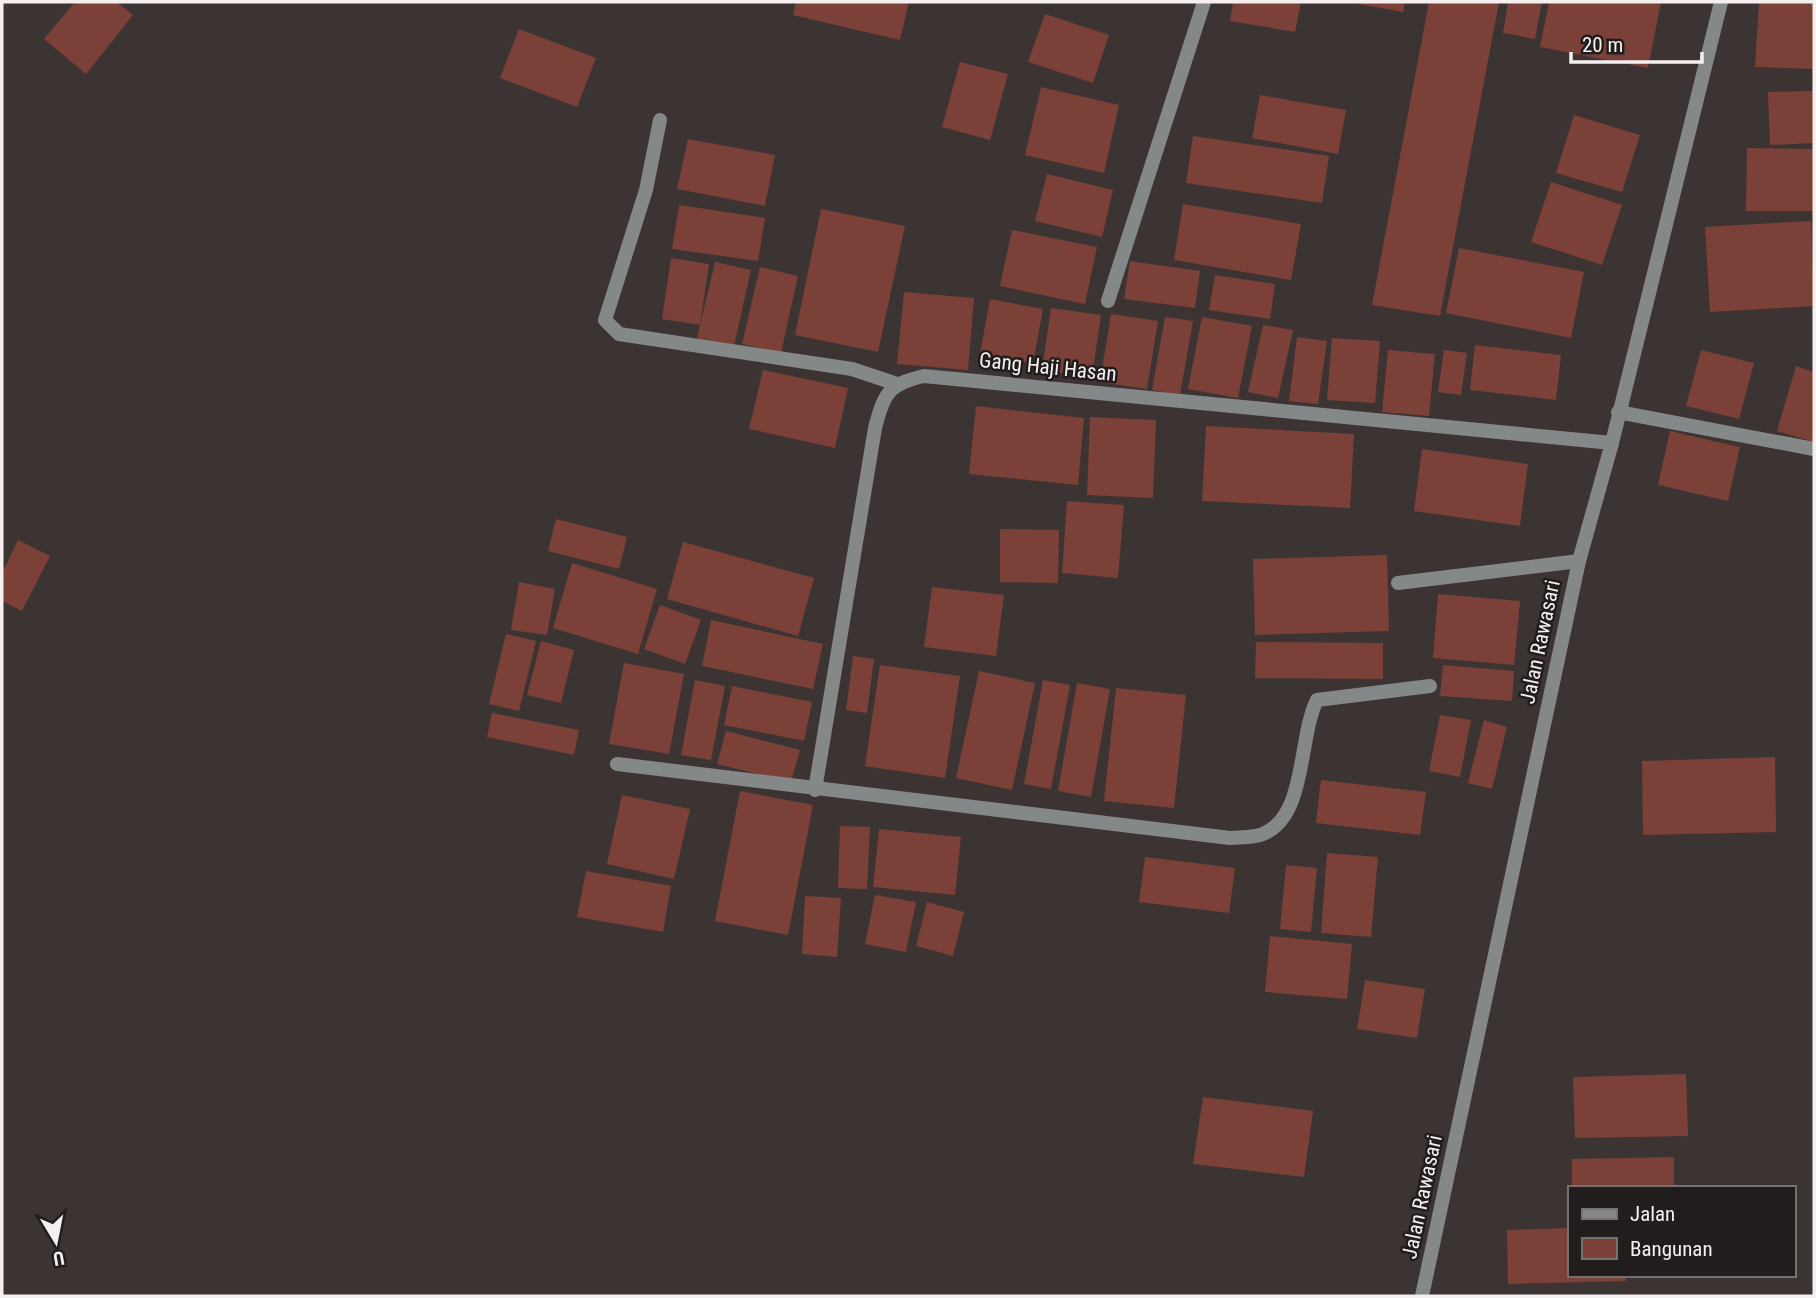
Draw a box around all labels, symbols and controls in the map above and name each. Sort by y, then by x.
scale bar [1571,21,1702,65]
text: 20 m [1582,33,1623,57]
street label: Gang Haji Hasan [978,348,1118,386]
street label: Jalan Rawasari [1515,578,1565,706]
street label: Jalan Rawasari [1397,1133,1447,1261]
legend [1568,1186,1795,1277]
text: Jalan [1630,1202,1675,1226]
north arrow [21,1207,91,1277]
text: Bangunan [1630,1237,1713,1261]
text: U [52,1246,66,1271]

